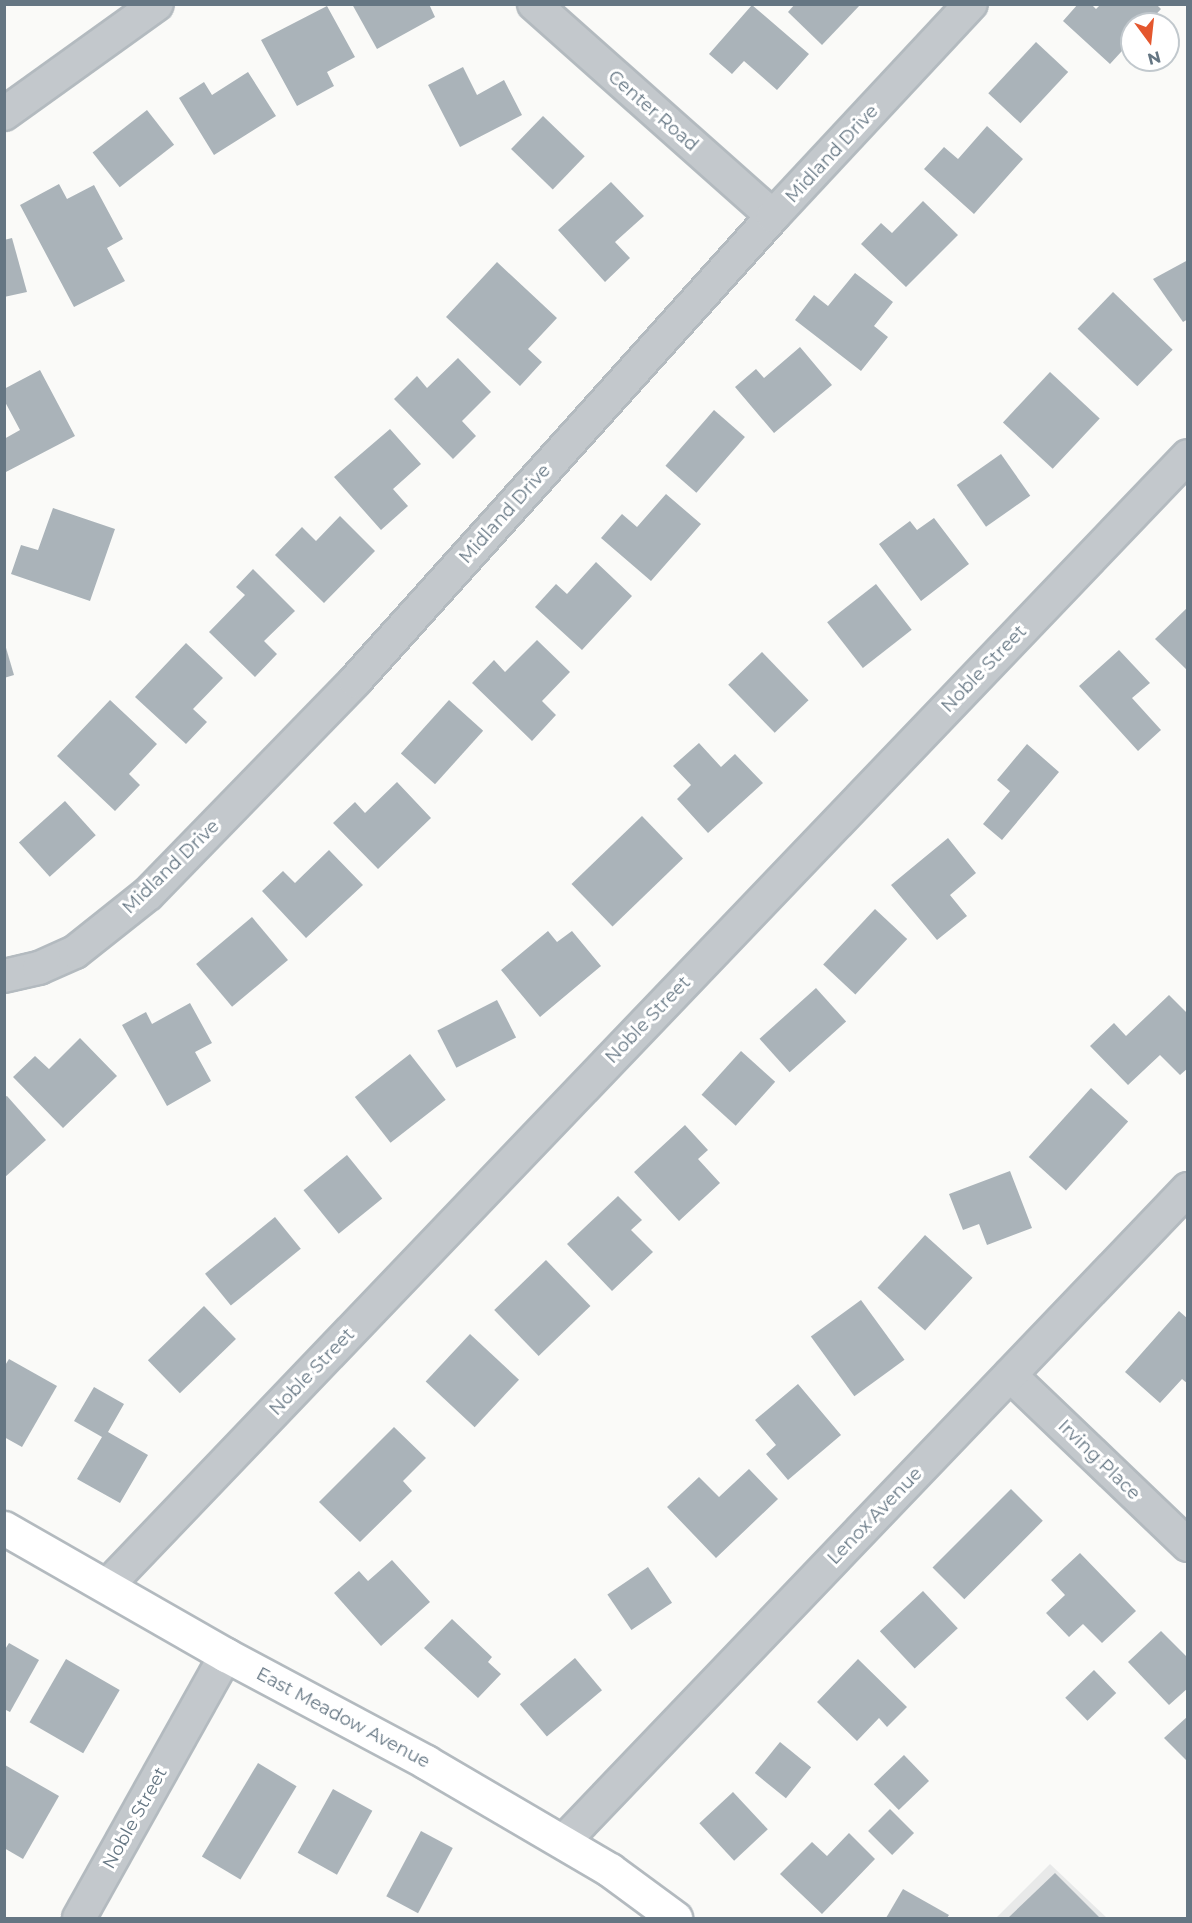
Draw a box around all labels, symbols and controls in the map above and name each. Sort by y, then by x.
north arrow [1120,12,1180,72]
text: N [1146,47,1163,69]
street label: Center Road [604,66,702,156]
street label: Midland Drive [781,101,883,207]
street label: Midland Drive [455,460,555,568]
street label: Noble Street [937,621,1031,717]
street label: Midland Drive [118,815,224,919]
street label: Noble Street [601,972,695,1068]
street label: Noble Street [265,1324,359,1420]
street label: Irving Place [1053,1415,1145,1505]
street label: Lenox Avenue [823,1463,927,1569]
street label: East Meadow Avenue [253,1663,433,1773]
street label: Noble Street [98,1763,172,1873]

